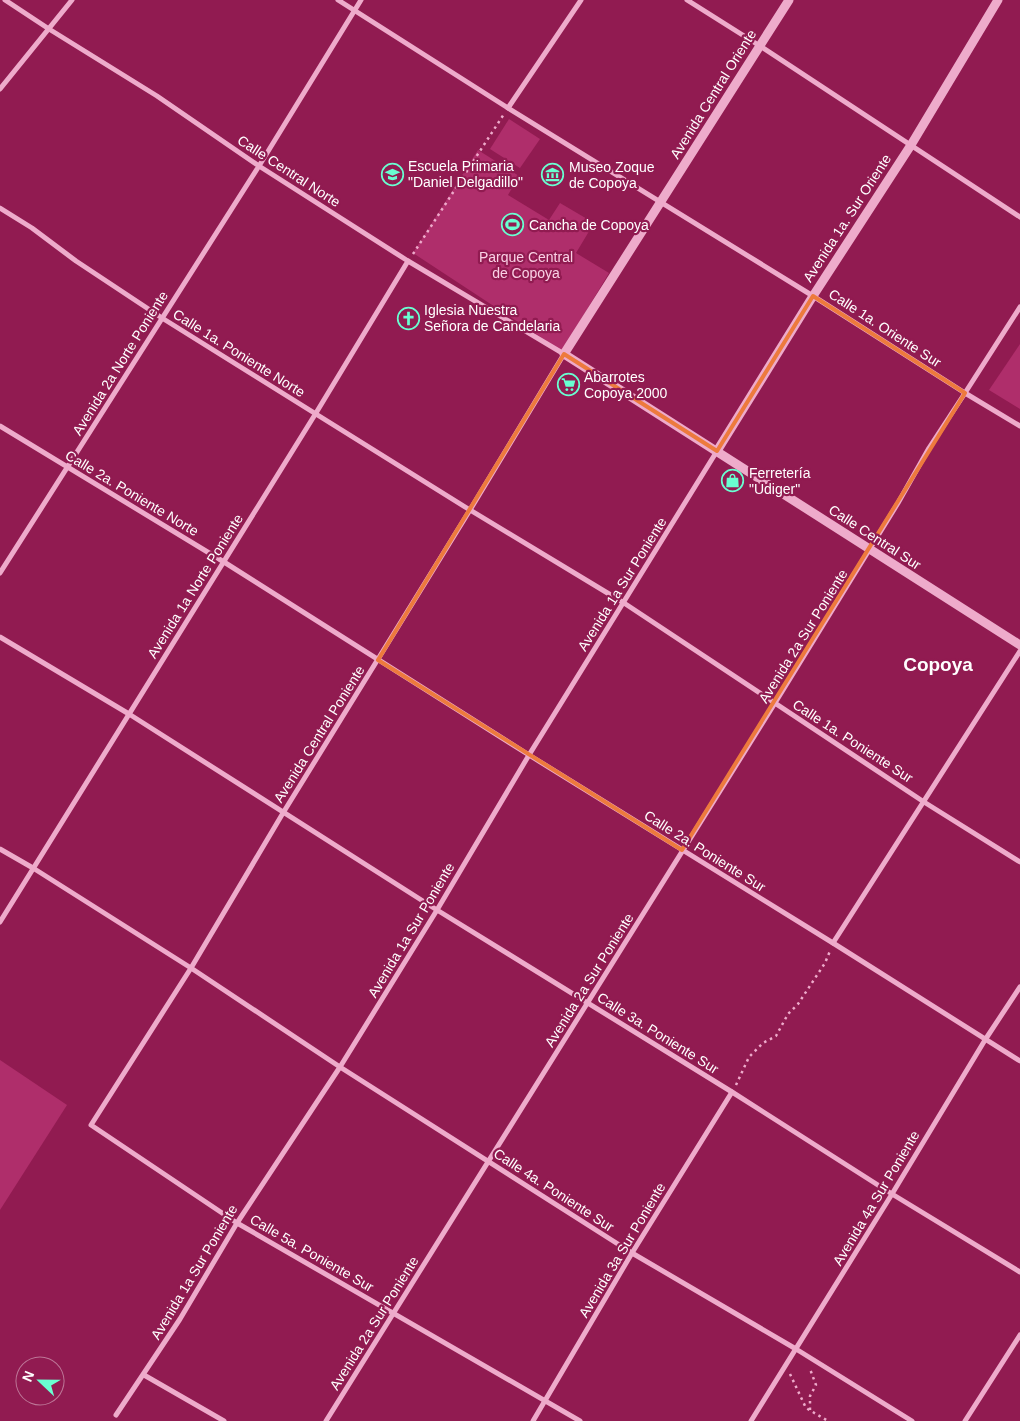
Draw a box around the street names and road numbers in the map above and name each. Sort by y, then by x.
street label: Avenida Central Oriente [667,26,759,161]
street label: Calle Central Norte [235,132,343,210]
street label: Avenida 1a. Sur Oriente [800,151,894,285]
street label: Calle 1a. Oriente Sur [826,286,944,370]
street label: Avenida 2a Norte Poniente [69,288,171,438]
street label: Calle 1a. Poniente Norte [170,306,308,400]
street label: Calle 2a. Poniente Norte [63,447,202,539]
street label: Calle Central Sur [826,501,924,573]
street label: Avenida 1a Norte Poniente [144,511,246,661]
street label: Avenida 1a Sur Poniente [574,514,670,654]
street label: Avenida 2a Sur Poniente [755,566,851,706]
street label: Avenida Central Poniente [270,662,368,805]
street label: Calle 1a. Poniente Sur [790,696,916,786]
street label: Calle 2a. Poniente Sur [641,807,769,895]
street label: Avenida 1a Sur Poniente [364,859,458,1000]
street label: Avenida 2a Sur Poniente [541,910,637,1050]
street label: Calle 3a. Poniente Sur [594,989,722,1077]
street label: Avenida 4a Sur Poniente [829,1127,923,1268]
street label: Calle 4a. Poniente Sur [491,1145,617,1235]
street label: Avenida 3a Sur Poniente [575,1179,669,1320]
street label: Avenida 1a Sur Poniente [147,1201,241,1342]
street label: Calle 5a. Poniente Sur [247,1211,377,1295]
street label: Avenida 2a Sur Poniente [326,1253,422,1393]

